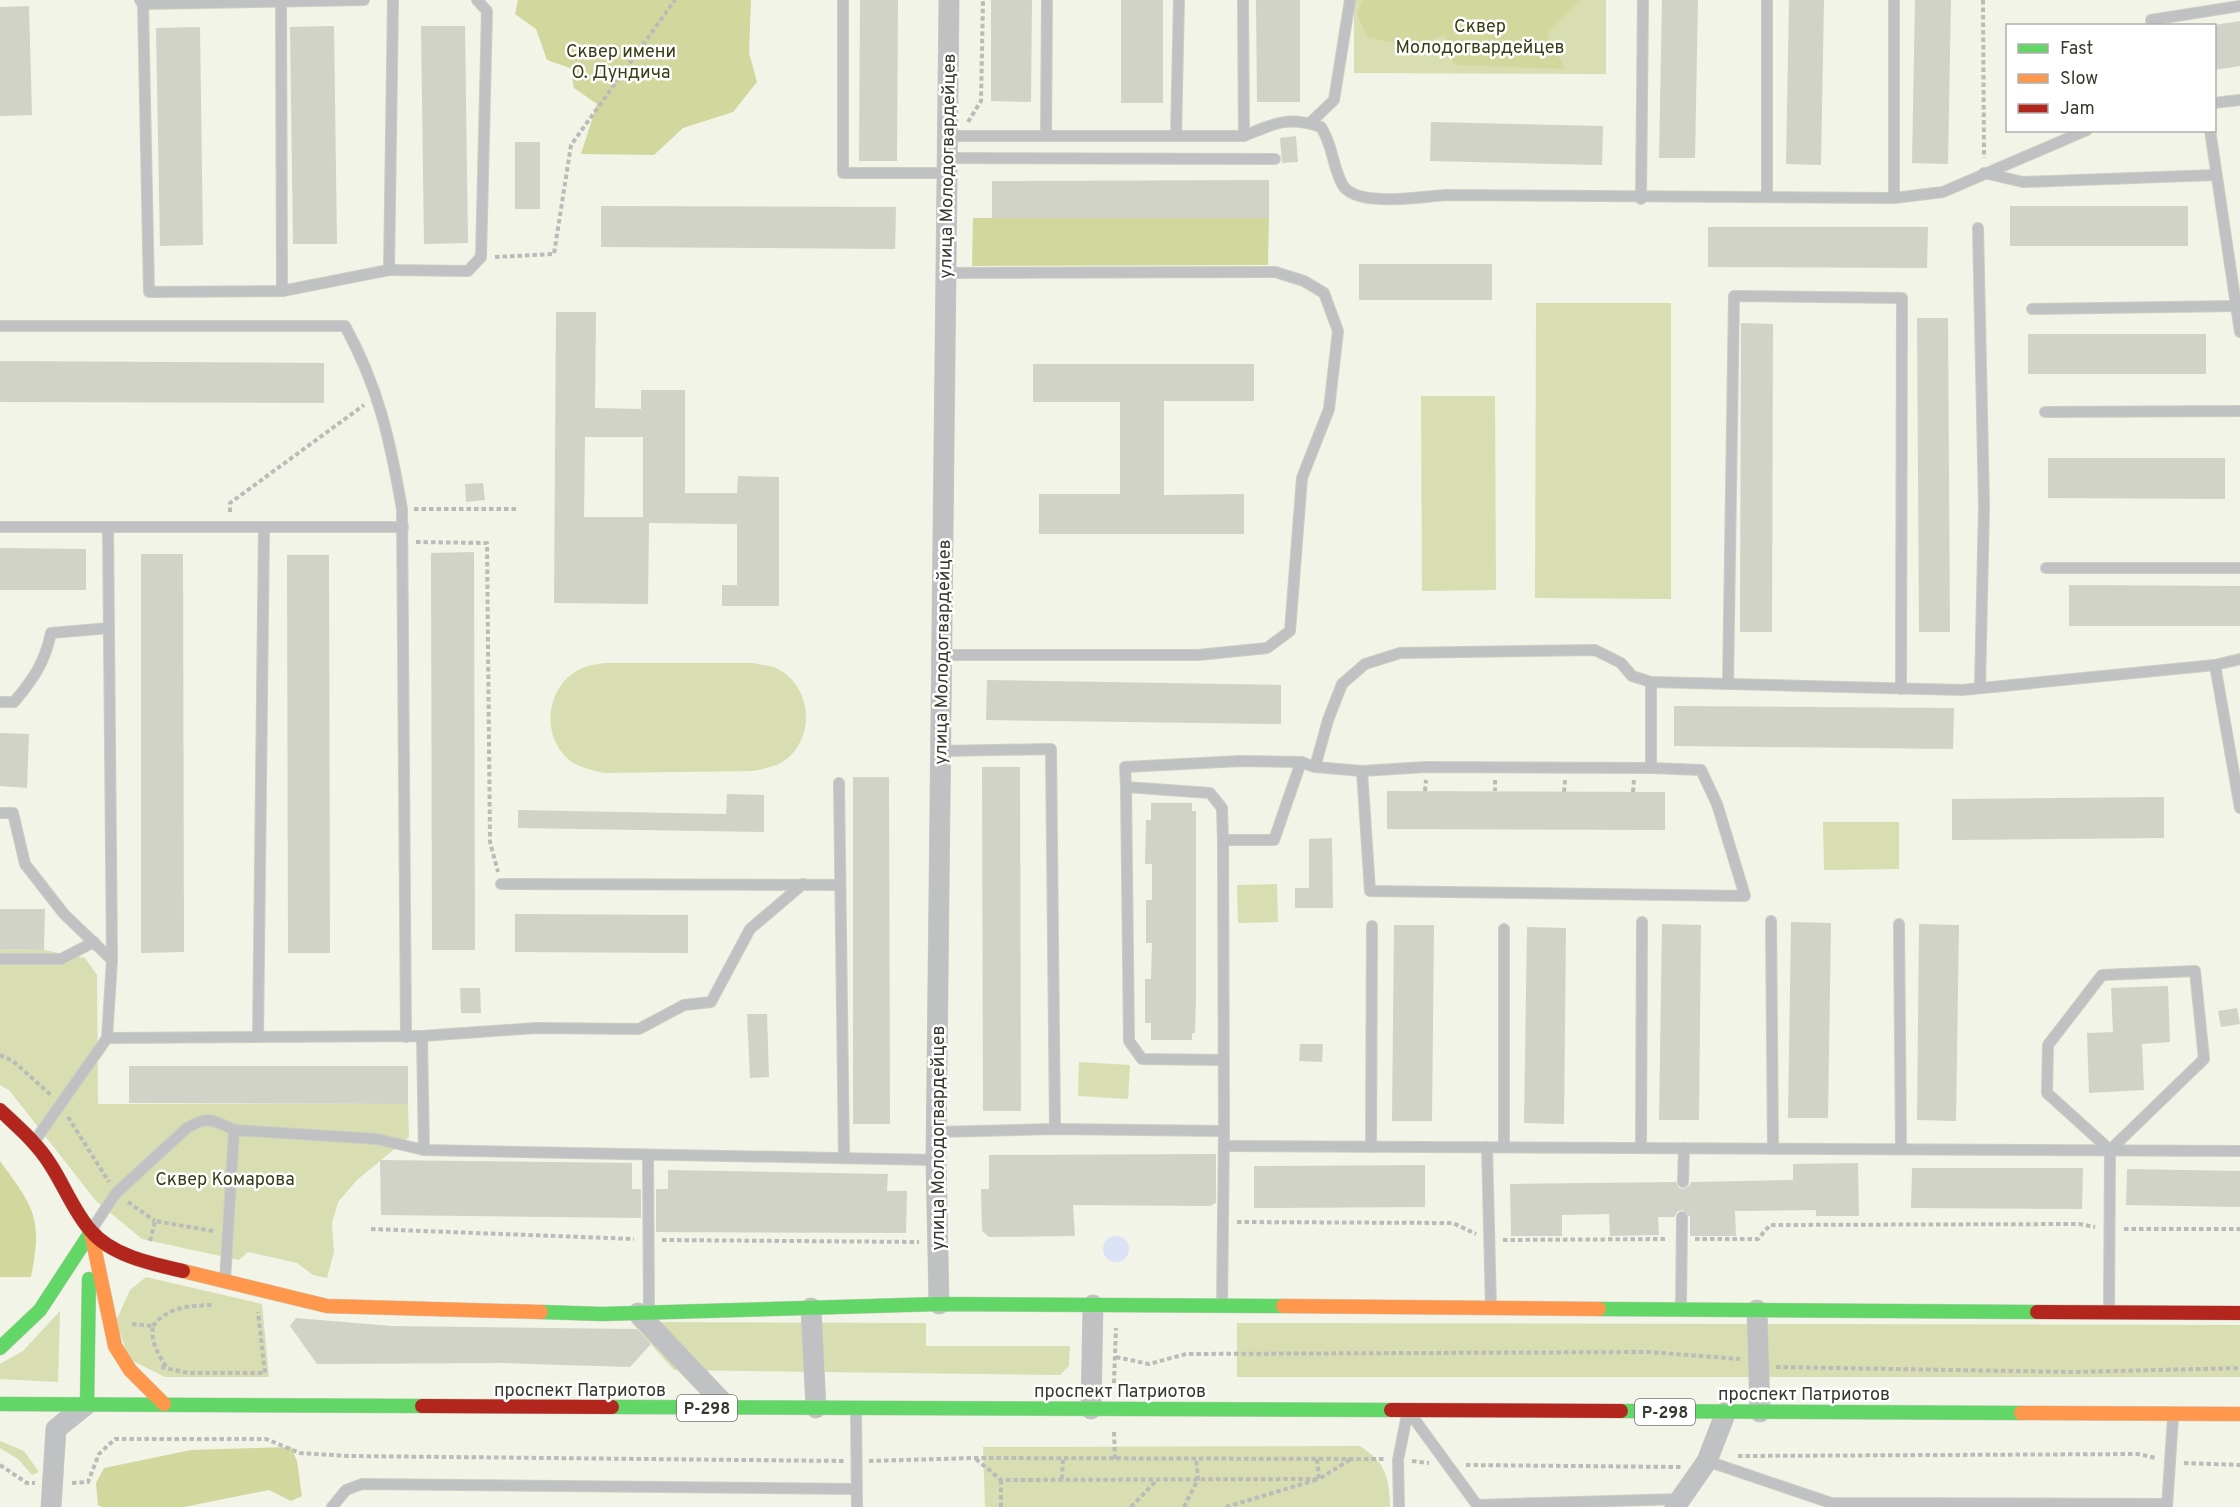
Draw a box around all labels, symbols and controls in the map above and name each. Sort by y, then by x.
park label: Сквер Молодогвардейцев [1395,16,1565,60]
legend [2006,24,2216,132]
text: Fast [2060,38,2093,61]
park label: Сквер имени О. Дундича [566,41,676,85]
street label: улица Молодогвардейцев [935,53,962,279]
text: Slow [2060,68,2098,91]
text: Jam [2060,98,2095,121]
street label: улица Молодогвардейцев [930,539,957,765]
street label: улица Молодогвардейцев [928,1025,951,1251]
park label: Сквер Комарова [155,1169,295,1192]
street label: проспект Патриотов [494,1380,666,1403]
street label: проспект Патриотов [1034,1381,1206,1404]
street label: проспект Патриотов [1718,1384,1890,1407]
road number: Р-298 [677,1395,737,1421]
road number: Р-298 [1635,1399,1695,1425]

